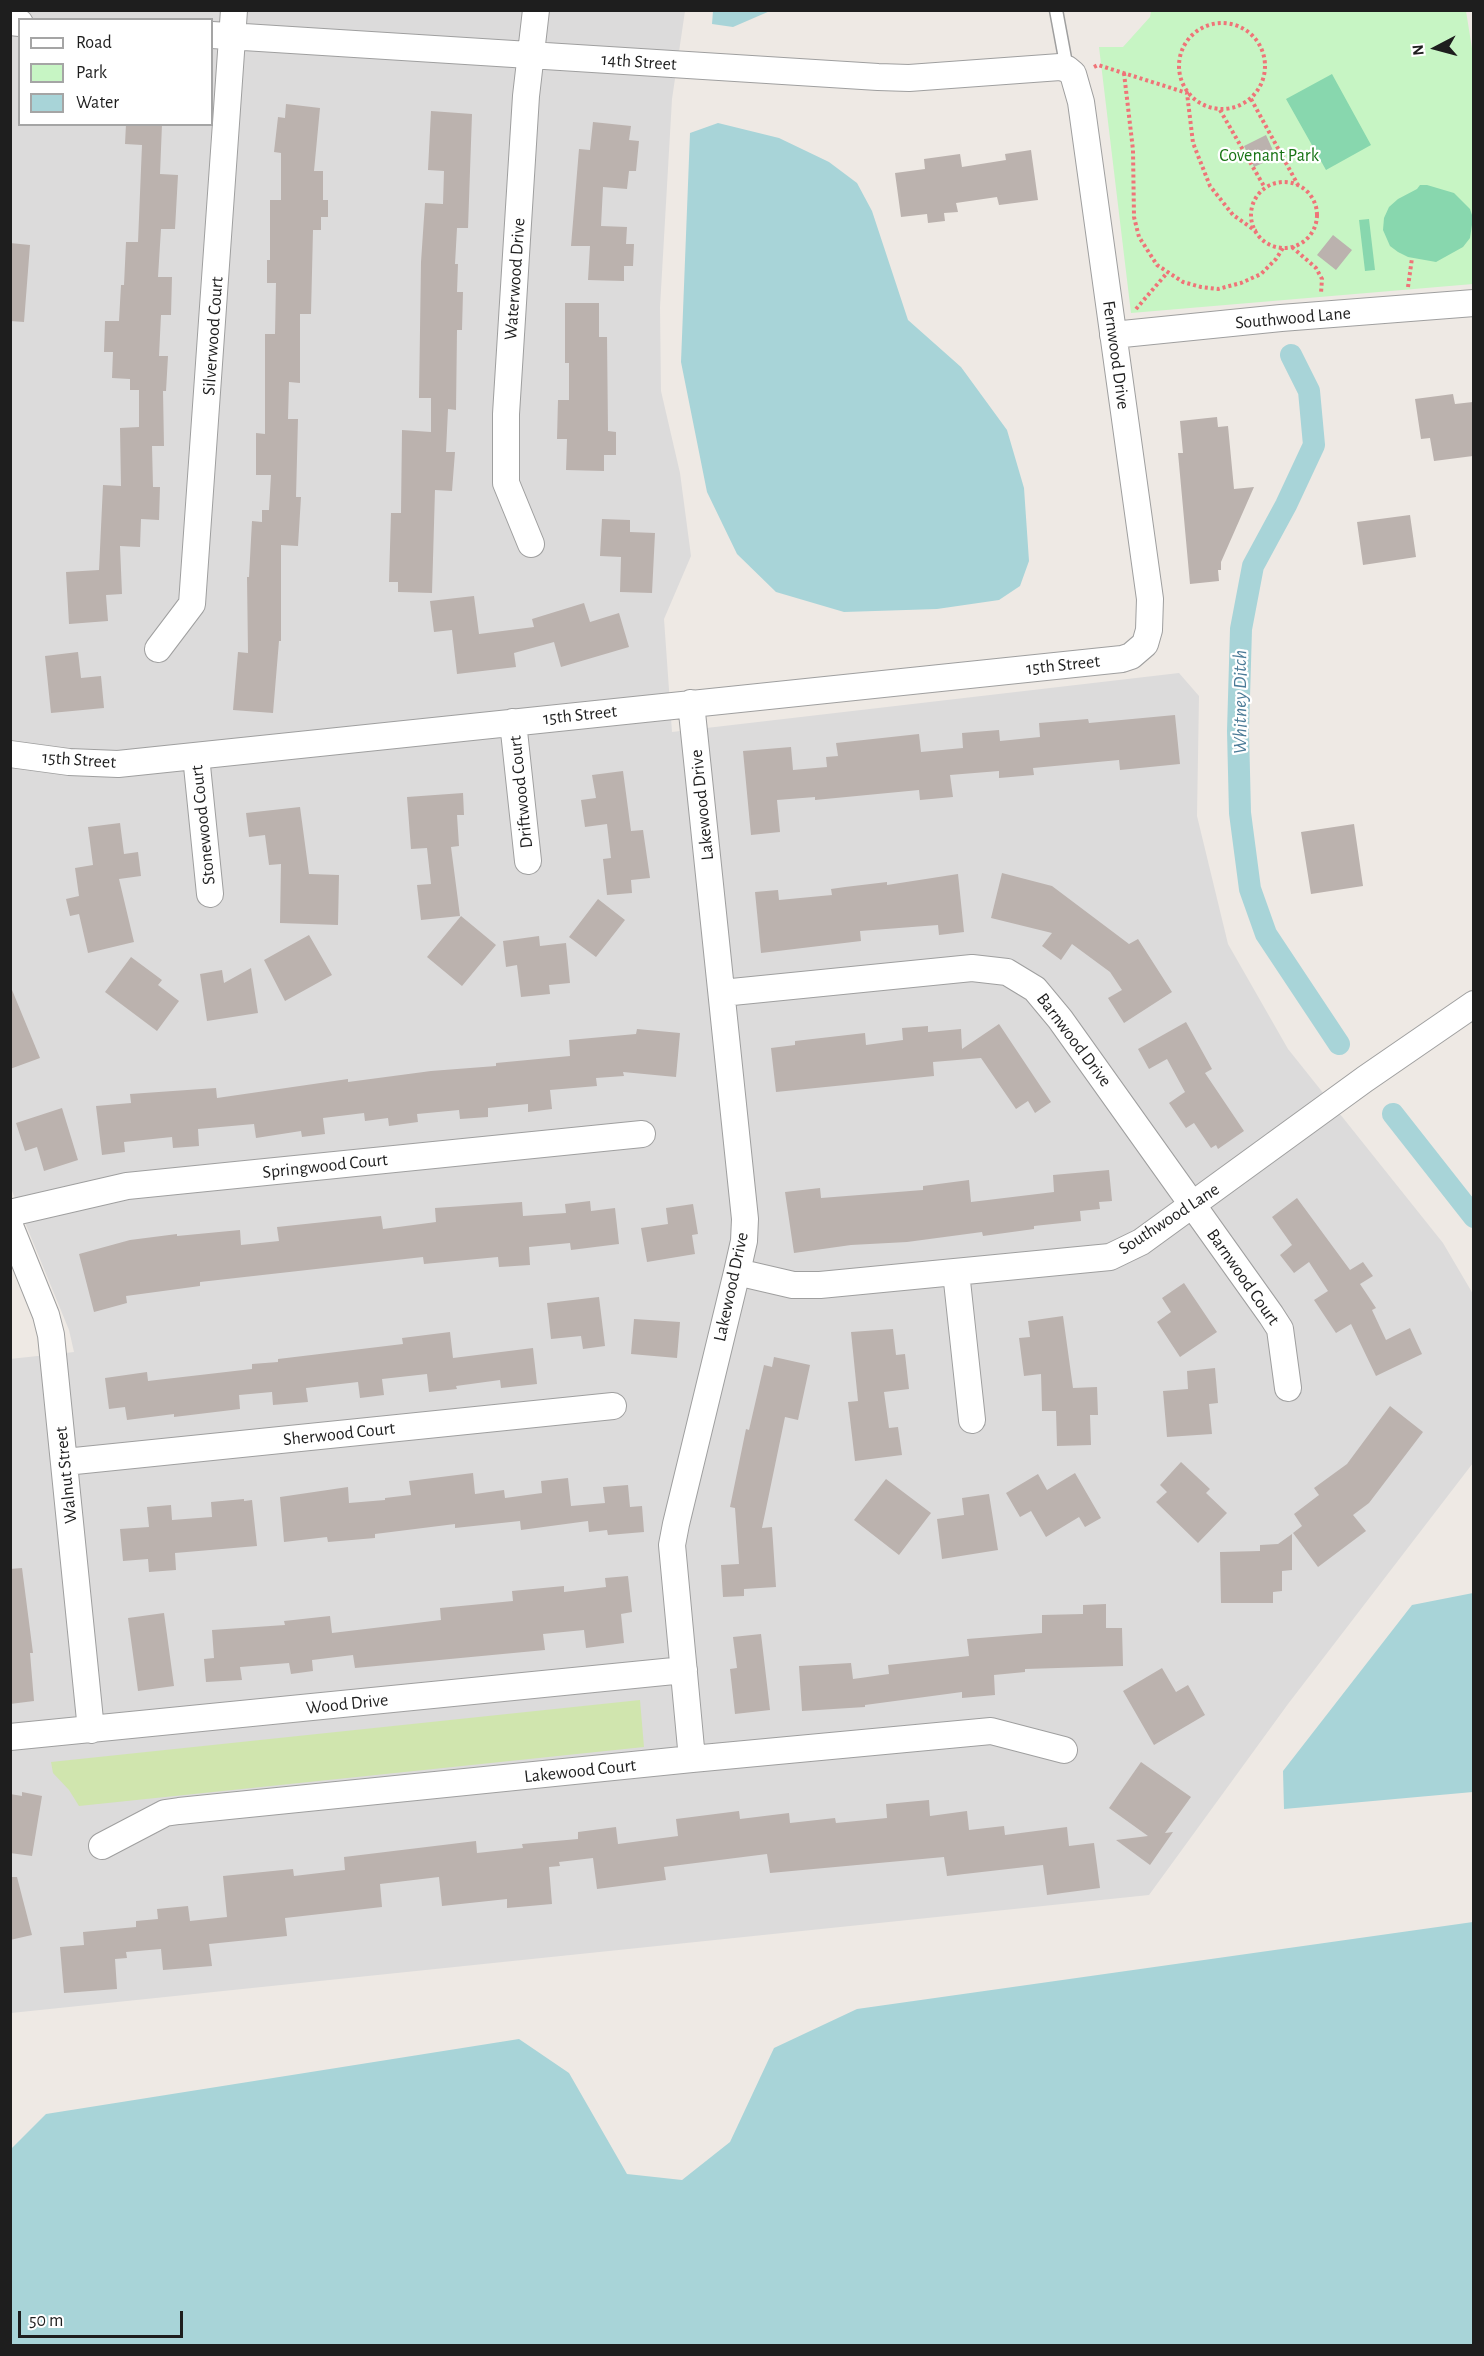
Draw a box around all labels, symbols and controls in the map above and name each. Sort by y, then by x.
legend [18,18,213,126]
north arrow [1406,18,1466,78]
text: Road [76,34,112,52]
text: N [1410,44,1427,56]
street label: 14th Street [601,49,677,75]
text: Park [76,64,107,82]
text: Water [76,94,119,112]
park label: Covenant Park [1219,145,1319,167]
street label: Waterwood Drive [500,217,530,341]
street label: Silverwood Court [198,276,228,396]
street label: Fernwood Drive [1098,299,1134,411]
street label: Southwood Lane [1234,302,1352,334]
street label: 15th Street [1025,650,1101,680]
water label: Whitney Ditch [1228,650,1252,754]
street label: 15th Street [542,700,618,730]
street label: Driftwood Court [504,734,538,850]
street label: 15th Street [41,747,117,773]
street label: Lakewood Drive [685,749,719,861]
street label: Stonewood Court [186,764,220,886]
street label: Barnwood Drive [1032,989,1116,1091]
street label: Springwood Court [261,1149,389,1183]
street label: Southwood Lane [1114,1178,1224,1260]
street label: Barnwood Court [1202,1225,1284,1329]
street label: Lakewood Drive [709,1230,753,1344]
street label: Sherwood Court [282,1417,396,1451]
street label: Walnut Street [50,1425,82,1525]
street label: Wood Drive [305,1689,389,1719]
street label: Lakewood Court [523,1754,637,1788]
scale bar [21,2299,186,2337]
text: 50 m [29,2312,63,2330]

